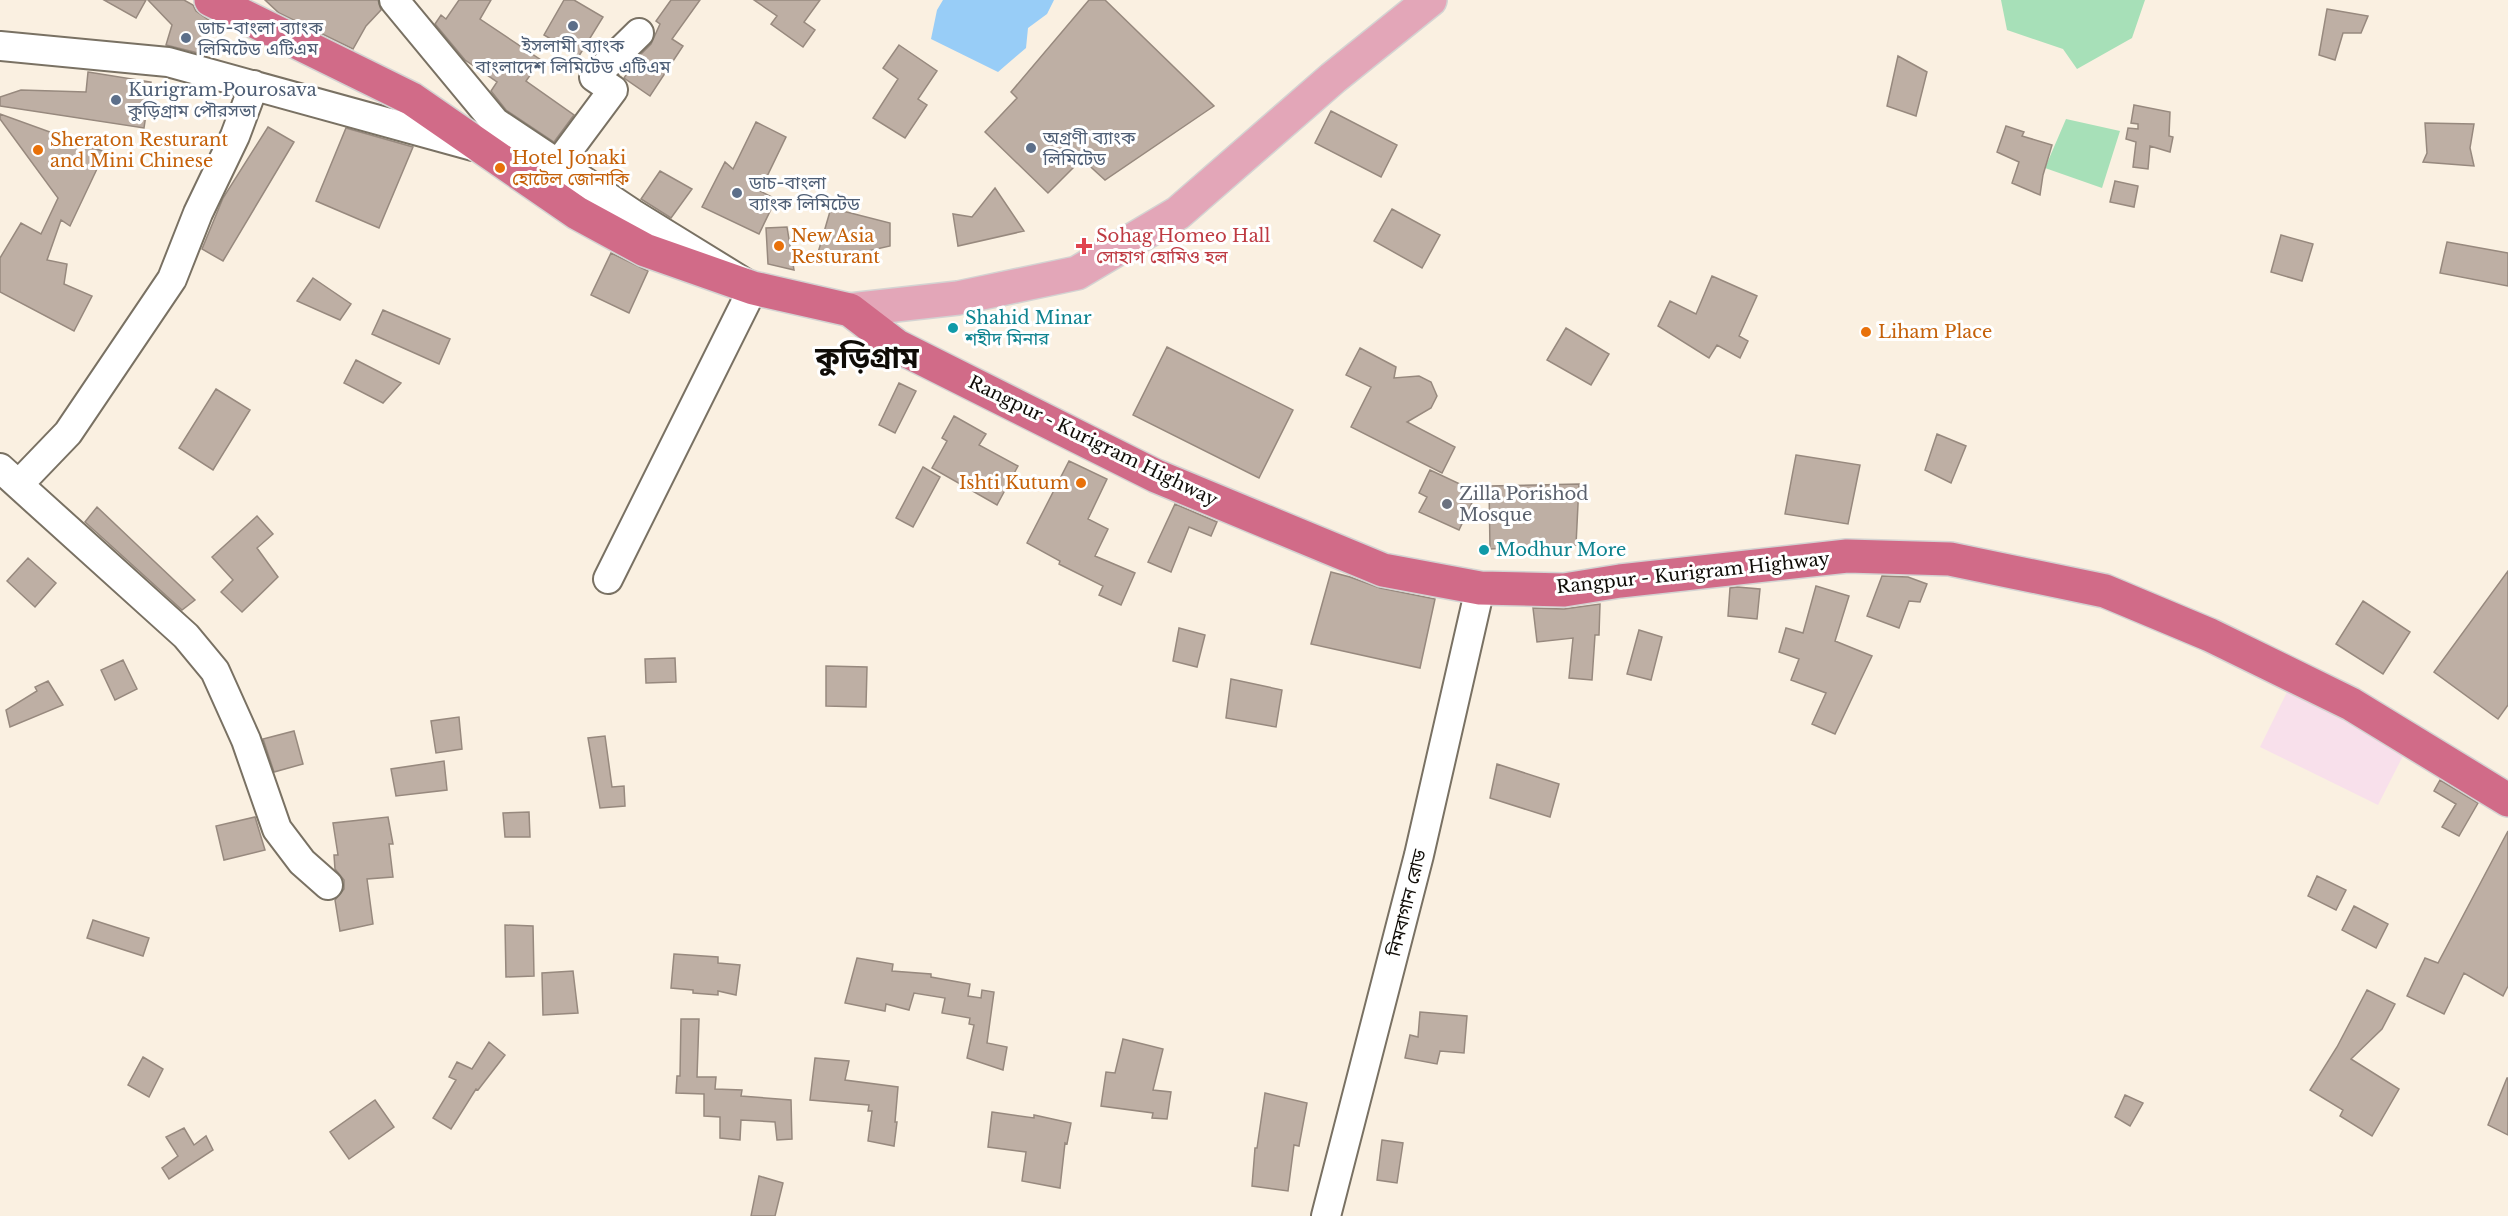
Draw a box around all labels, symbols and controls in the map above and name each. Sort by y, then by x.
place label: ডাচ-বাংলা ব্যাংক লিমিটেড এটিএম [197,17,323,60]
marker: ইসলামী ব্যাংক বাংলাদেশ লিমিটেড এটিএম [566,19,580,33]
marker: ডাচ-বাংলা ব্যাংক লিমিটেড এটিএম [179,31,193,45]
place label: ইসলামী ব্যাংক বাংলাদেশ লিমিটেড এটিএম [474,35,672,78]
place label: Kurigram Pourosava কুড়িগ্রাম পৌরসভা [127,79,317,122]
marker: Kurigram Pourosava কুড়িগ্রাম পৌরসভা [109,93,123,107]
place label: অগ্রণী ব্যাংক লিমিটেড [1042,127,1136,170]
place label: Sheraton Resturant and Mini Chinese [50,129,228,172]
marker: অগ্রণী ব্যাংক লিমিটেড [1024,141,1038,155]
marker: Sheraton Resturant and Mini Chinese [31,143,45,157]
place label: Hotel Jonaki হোটেল জোনাকি [512,147,630,190]
marker: Hotel Jonaki হোটেল জোনাকি [493,161,507,175]
place label: ডাচ-বাংলা ব্যাংক লিমিটেড [748,172,860,215]
marker: ডাচ-বাংলা ব্যাংক লিমিটেড [730,186,744,200]
place label: New Asia Resturant [791,225,880,268]
place label: Sohag Homeo Hall সোহাগ হোমিও হল [1096,225,1270,268]
marker: New Asia Resturant [772,239,786,253]
marker: Sohag Homeo Hall সোহাগ হোমিও হল [1077,239,1091,253]
place label: Shahid Minar শহীদ মিনার [964,307,1092,350]
marker: Shahid Minar শহীদ মিনার [946,321,960,335]
place label: Liham Place [1878,321,1992,343]
marker: Liham Place [1859,325,1873,339]
district label: কুড়িগ্রাম [814,339,919,376]
street label: Rangpur - Kurigram Highway [965,371,1222,511]
place label: Ishti Kutum [959,472,1069,494]
marker: Ishti Kutum [1074,476,1088,490]
place label: Zilla Porishod Mosque [1459,483,1588,526]
marker: Zilla Porishod Mosque [1440,497,1454,511]
place label: Modhur More [1496,539,1626,561]
marker: Modhur More [1477,543,1491,557]
street label: Rangpur - Kurigram Highway [1555,548,1831,598]
street label: নিমবাগান রোড [1383,847,1431,960]

